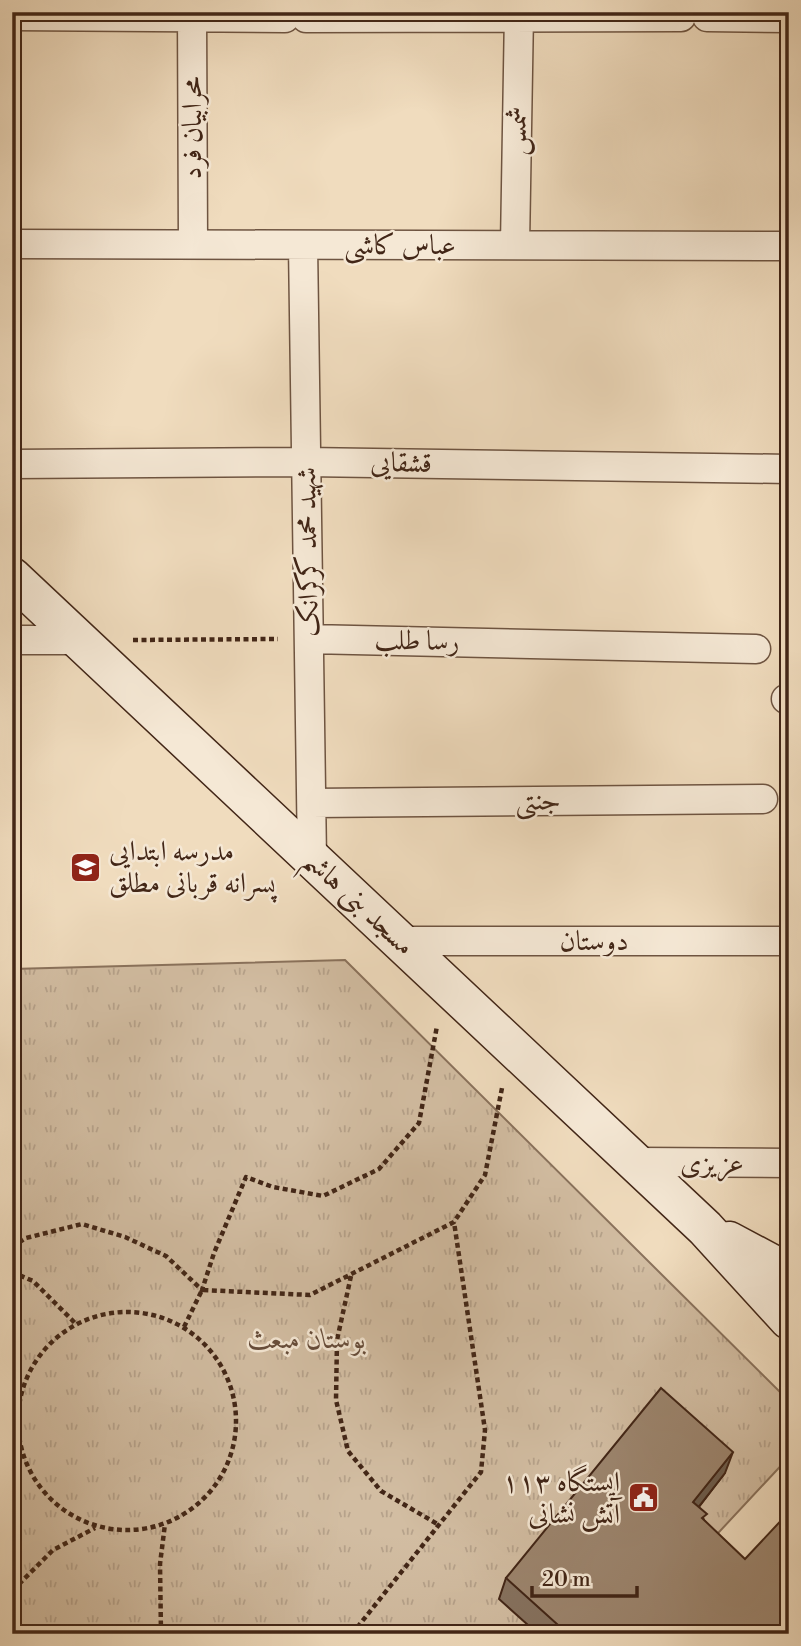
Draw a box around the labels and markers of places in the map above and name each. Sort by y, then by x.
place label: مدرسه ابتدایی پسرانه قربانی مطلق [109,834,278,903]
school or university icon: مدرسه ابتدایی پسرانه قربانی مطلق [69,850,103,884]
place label: ایستگاه ۱۱۳ آتش نشانی [502,1464,623,1532]
public building icon: ایستگاه ۱۱۳ آتش نشانی [626,1481,660,1515]

